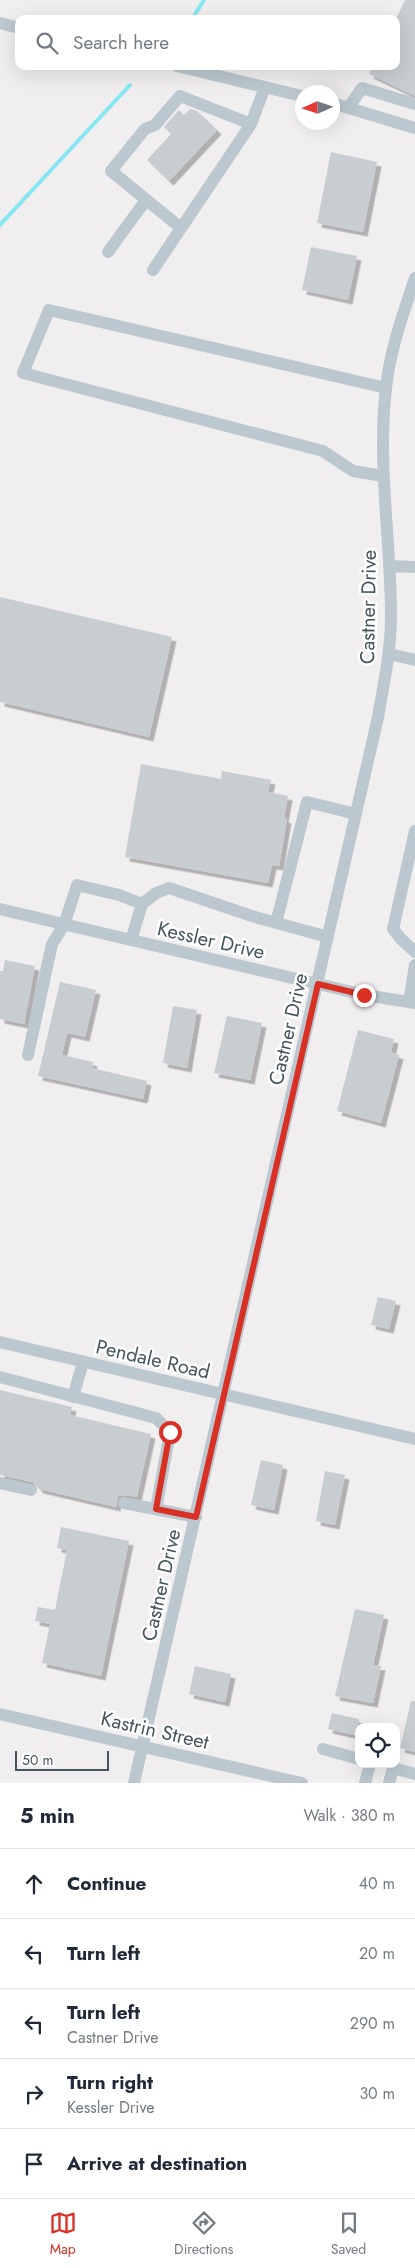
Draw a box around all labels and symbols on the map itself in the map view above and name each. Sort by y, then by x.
north arrow [295,85,340,130]
street label: Castner Drive [353,550,384,664]
street label: Kessler Drive [154,914,267,967]
street label: Castner Drive [262,970,315,1088]
route end [353,984,376,1007]
street label: Pendale Road [93,1332,213,1387]
route start [159,1421,182,1444]
street label: Castner Drive [135,1526,188,1644]
street label: Kastrin Street [98,1704,212,1757]
scale bar [15,1748,109,1771]

